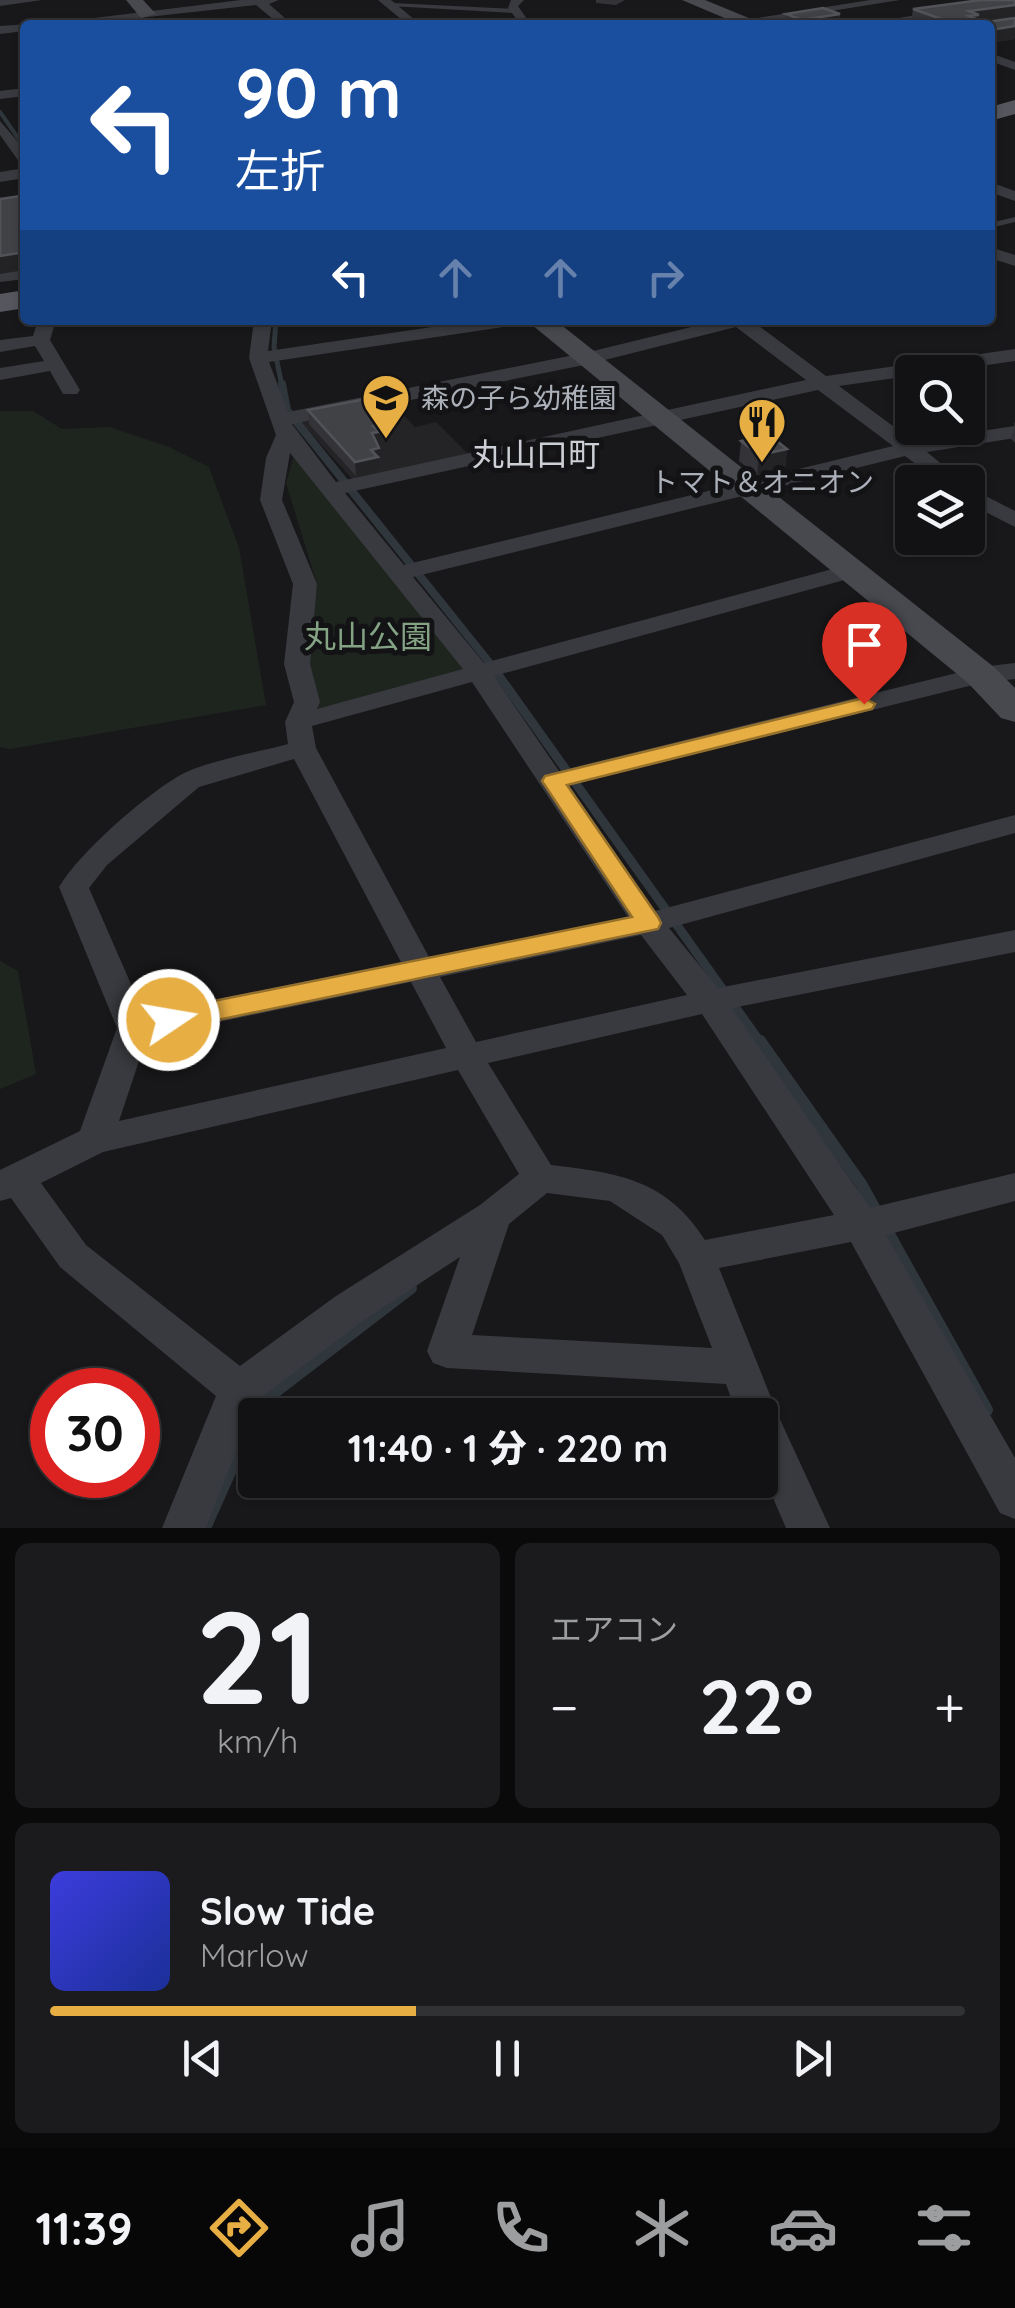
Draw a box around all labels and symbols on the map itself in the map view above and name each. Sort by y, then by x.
school or university icon: 森の子ら幼稚園 [360,372,412,440]
place label: 森の子ら幼稚園 [421,380,617,415]
restaurant icon: トマト＆オニオン [736,396,788,464]
district label: 丸山口町 [472,434,600,474]
place label: トマト＆オニオン [650,464,874,499]
pin [822,602,907,705]
park label: 丸山公園 [304,616,432,656]
position arrow [117,968,221,1072]
speed limit sign: 30 [30,1368,160,1498]

